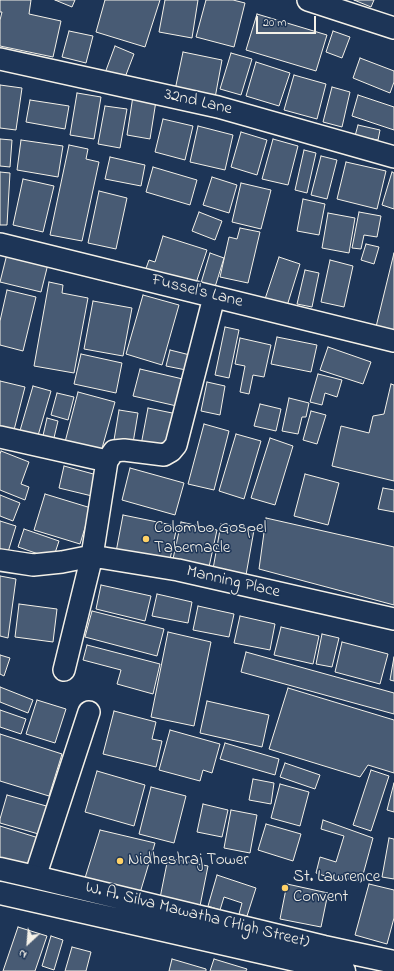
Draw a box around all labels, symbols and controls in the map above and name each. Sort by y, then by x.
scale bar [258,8,318,34]
text: 20 m [263,14,286,32]
street label: 32nd Lane [162,85,234,121]
street label: Fussel's Lane [149,271,245,313]
place label: Colombo Gospel Tabernacle [154,519,266,559]
marker: Colombo Gospel Tabernacle [141,534,151,544]
street label: Manning Place [184,562,282,604]
place label: Nidheshraj Tower [128,851,249,871]
marker: Nidheshraj Tower [115,856,125,866]
place label: St. Lawrence Convent [293,868,380,908]
street label: W. A. Silva Mawatha (High Street) [83,878,311,954]
marker: St. Lawrence Convent [280,883,290,893]
north arrow [8,923,48,963]
text: N [16,945,30,963]

